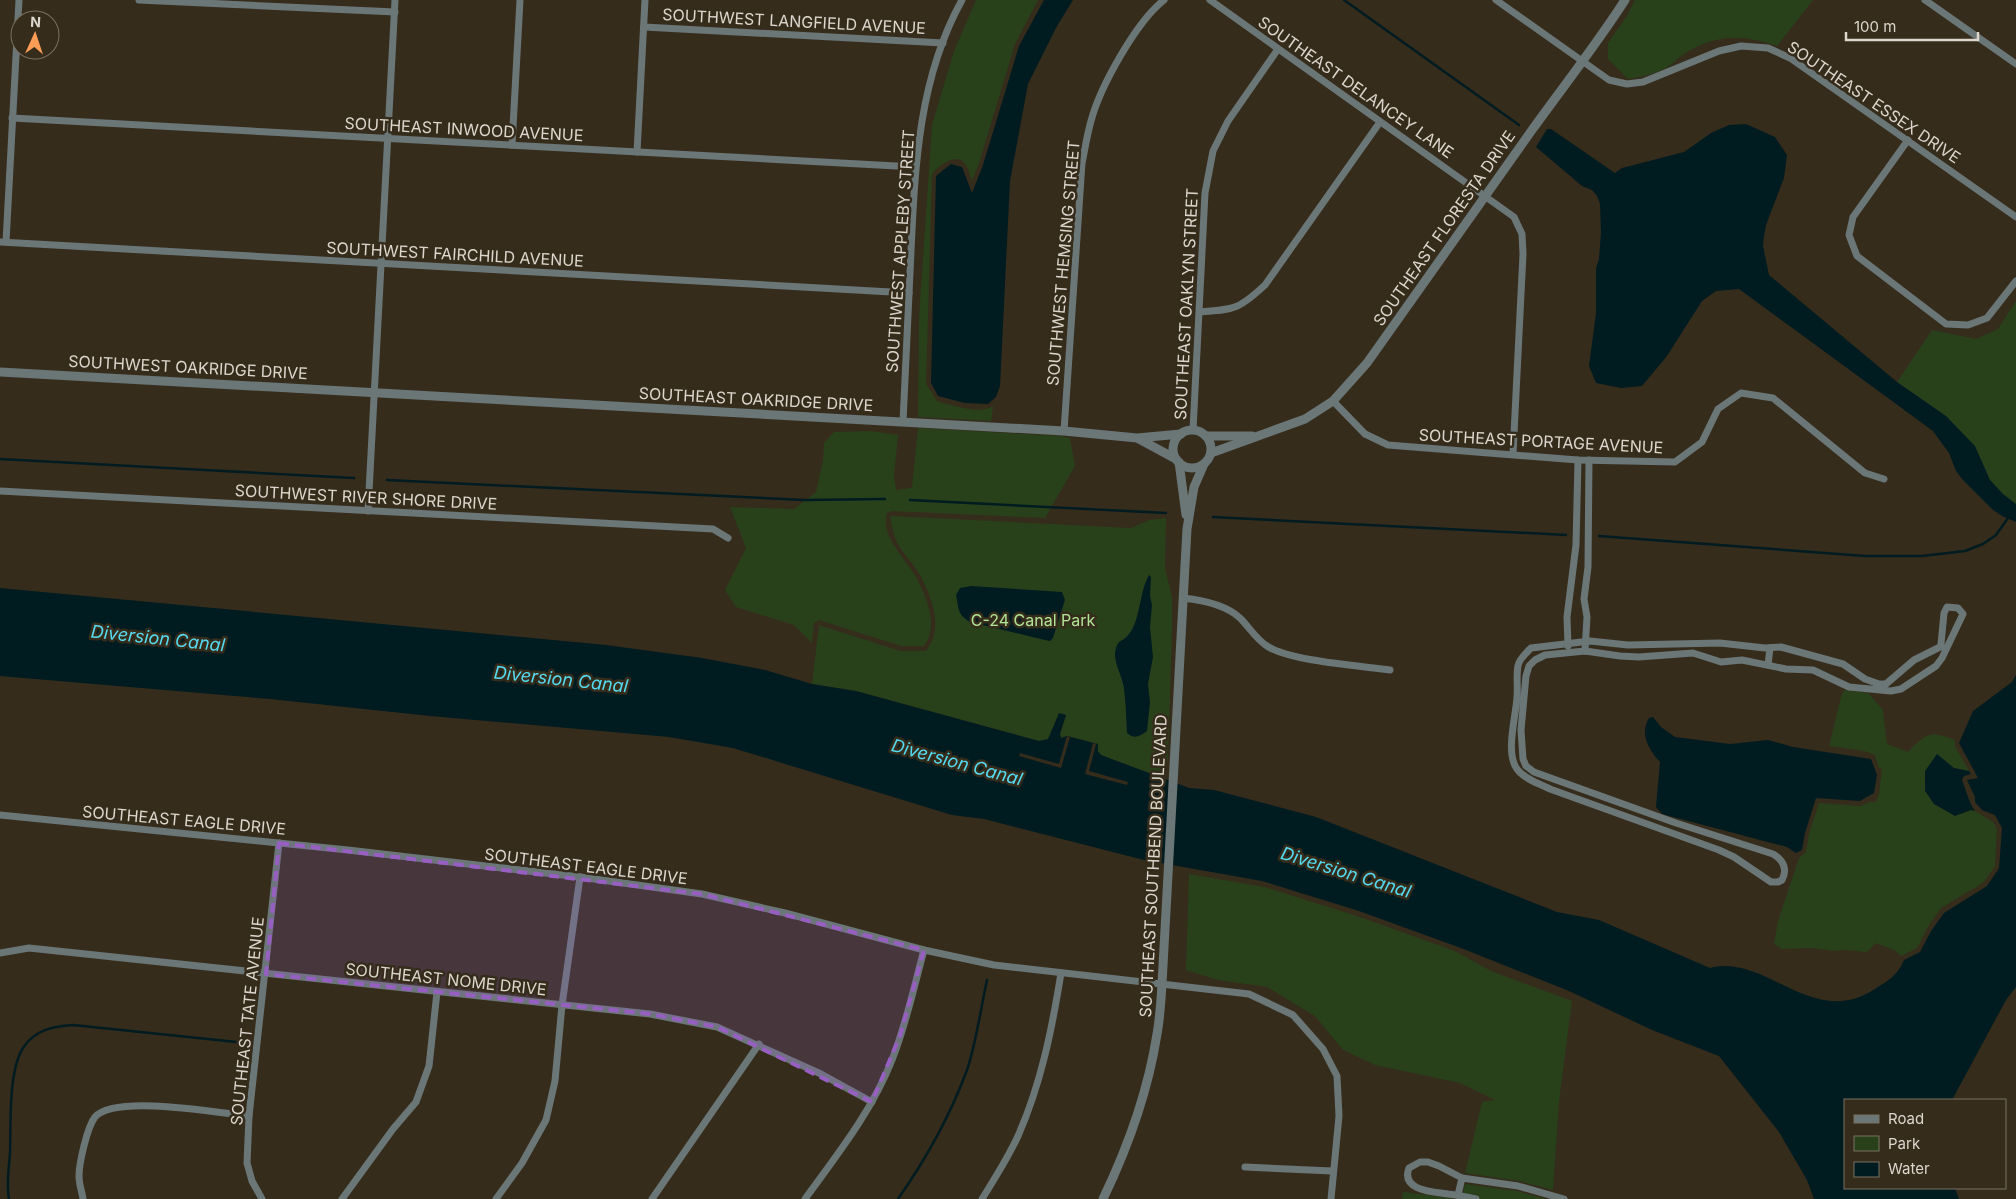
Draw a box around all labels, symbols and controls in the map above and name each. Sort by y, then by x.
street label: SOUTHWEST LANGFIELD AVENUE [662,4,926,38]
north arrow [10,10,60,60]
scale bar [1846,10,1978,42]
street label: SOUTHEAST DELANCEY LANE [1254,12,1458,162]
text: N [30,13,41,30]
text: 100 m [1854,17,1896,36]
street label: SOUTHEAST ESSEX DRIVE [1784,37,1964,167]
street label: SOUTHEAST INWOOD AVENUE [344,113,584,145]
street label: SOUTHEAST FLORESTA DRIVE [1369,126,1519,330]
street label: SOUTHWEST APPLEBY STREET [882,129,918,373]
street label: SOUTHWEST HEMSING STREET [1042,139,1084,387]
street label: SOUTHEAST OAKLYN STREET [1170,188,1202,420]
street label: SOUTHWEST FAIRCHILD AVENUE [326,237,584,271]
street label: SOUTHWEST OAKRIDGE DRIVE [68,351,308,383]
street label: SOUTHEAST OAKRIDGE DRIVE [638,383,874,415]
street label: SOUTHEAST PORTAGE AVENUE [1418,425,1664,457]
street label: SOUTHWEST RIVER SHORE DRIVE [234,480,498,514]
park label: C-24 Canal Park [971,610,1096,630]
water label: Diversion Canal [90,621,227,656]
water label: Diversion Canal [493,662,630,697]
street label: SOUTHEAST SOUTHBEND BOULEVARD [1135,714,1171,1018]
water label: Diversion Canal [889,734,1025,790]
street label: SOUTHEAST EAGLE DRIVE [81,801,287,839]
water label: Diversion Canal [1278,842,1414,902]
street label: SOUTHEAST EAGLE DRIVE [483,844,689,888]
street label: SOUTHEAST TATE AVENUE [226,916,268,1126]
street label: SOUTHEAST NOME DRIVE [344,958,548,1000]
legend [1844,1099,2006,1189]
text: Road [1888,1109,1924,1128]
text: Park [1888,1134,1921,1153]
text: Water [1888,1159,1930,1178]

